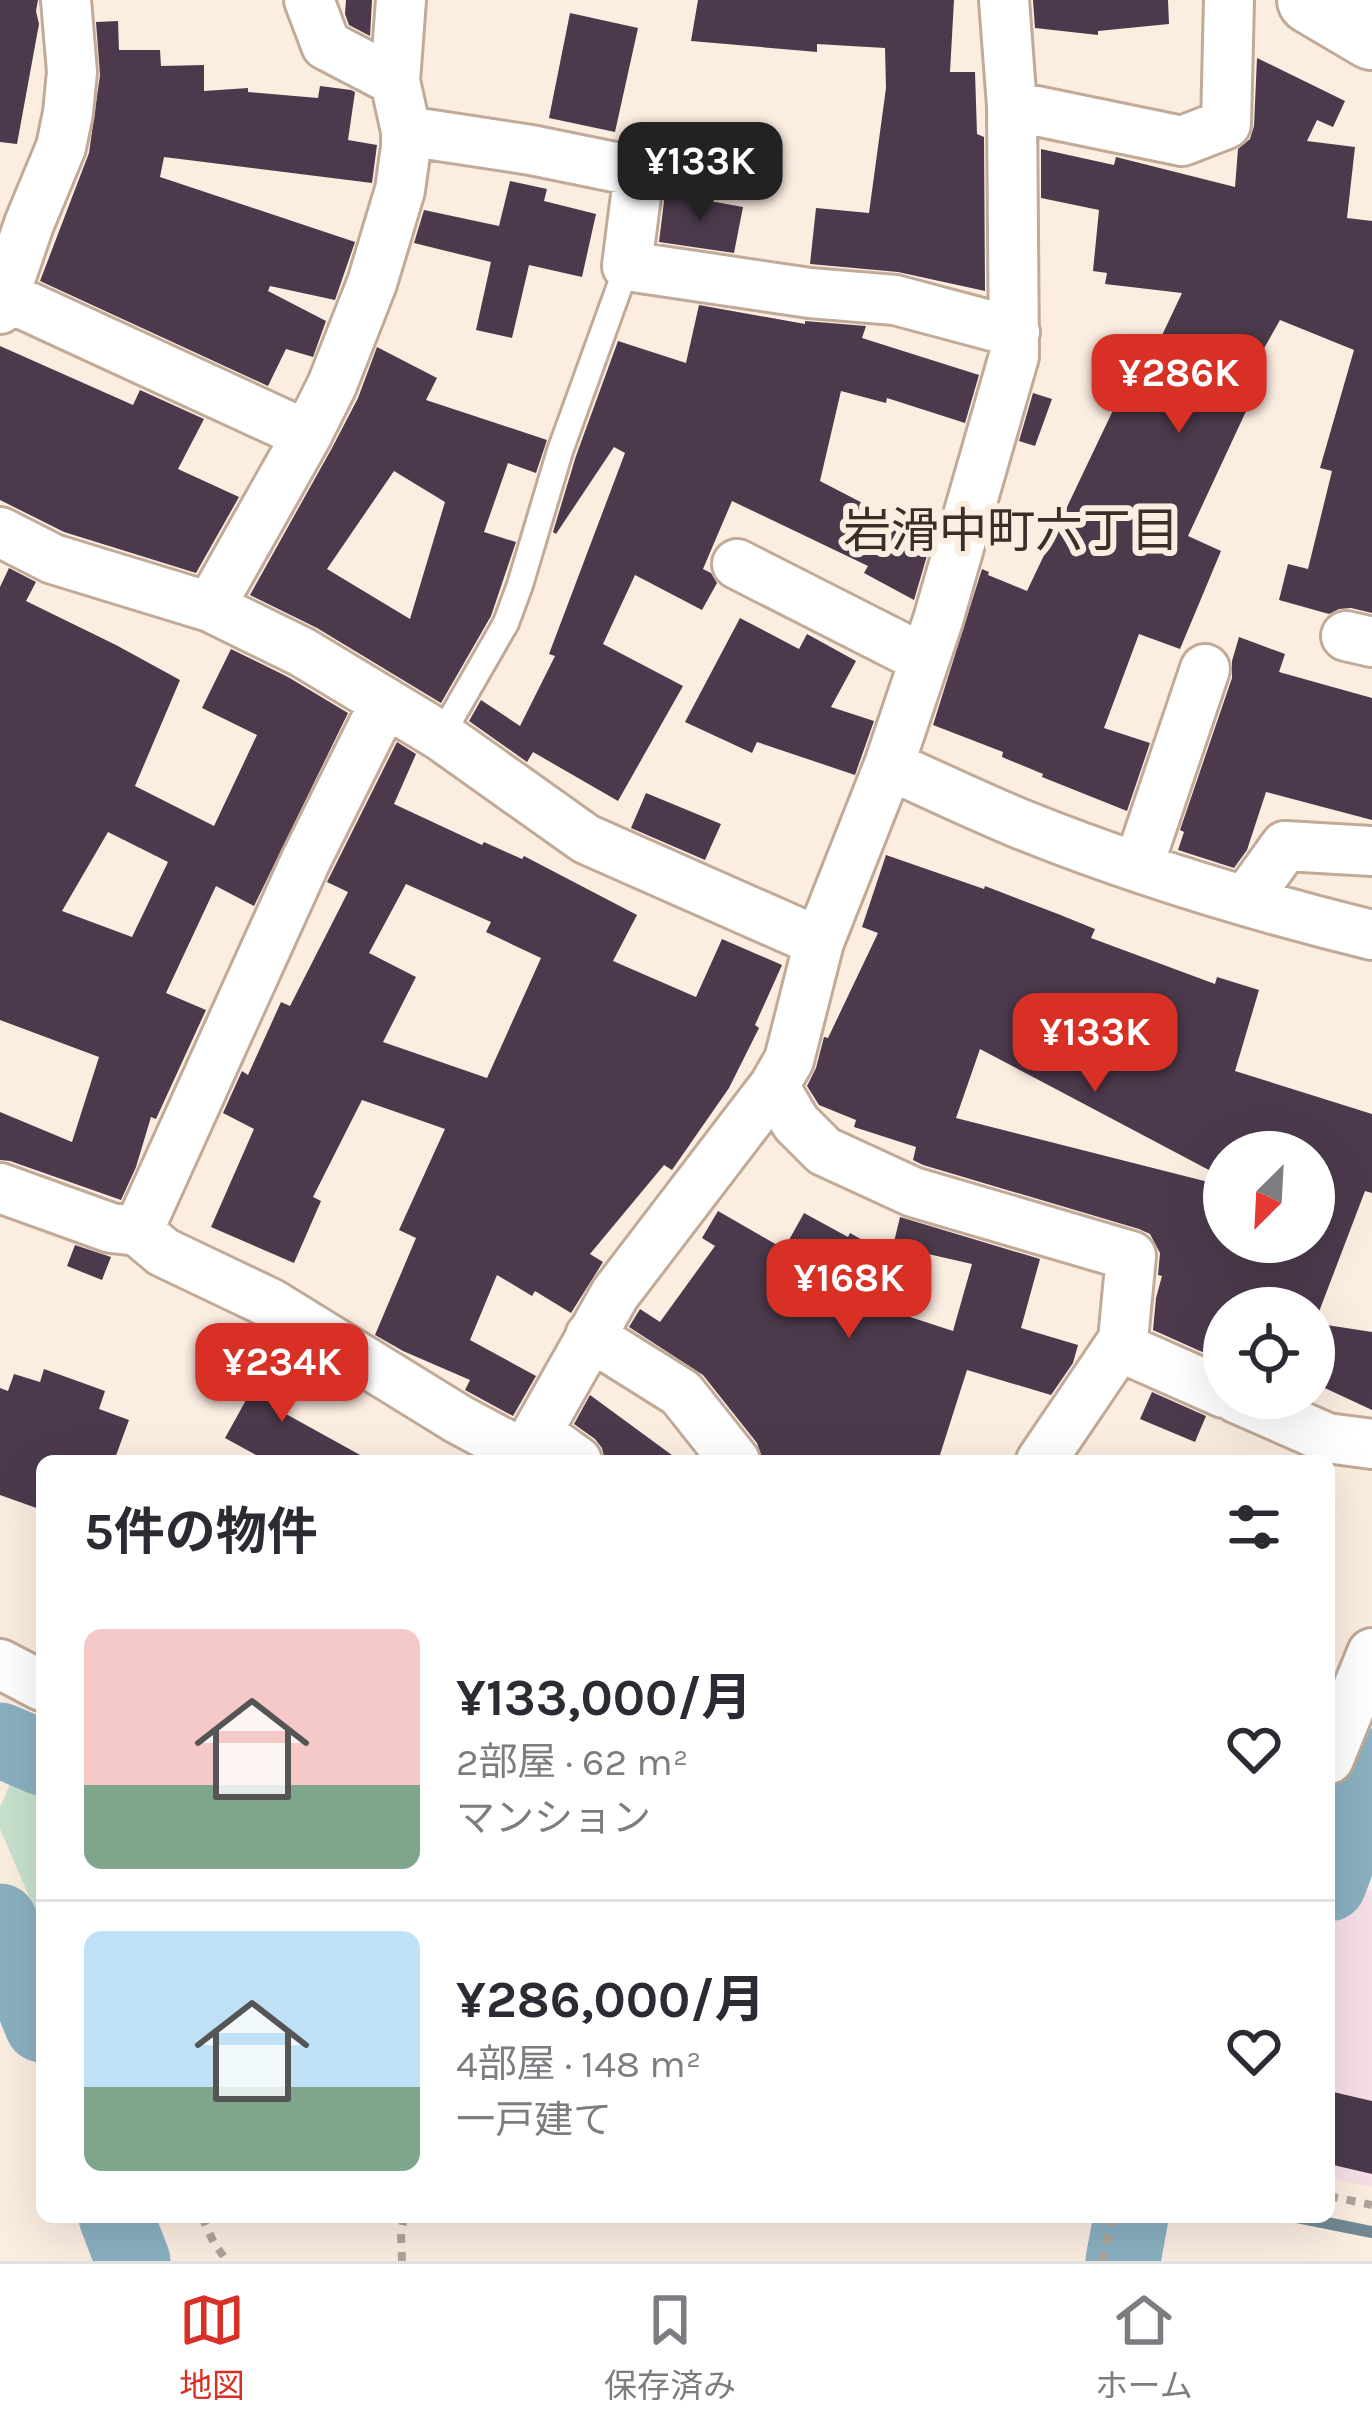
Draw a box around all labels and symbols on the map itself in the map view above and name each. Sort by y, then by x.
pin: ¥133K [616,122,784,224]
pin: ¥286K [1095,334,1263,436]
district label: 岩滑中町六丁目 [843,503,1179,559]
pin: ¥133K [1011,993,1179,1095]
north arrow [1203,1131,1335,1263]
pin: ¥168K [765,1239,933,1341]
pin: ¥234K [198,1323,366,1425]

